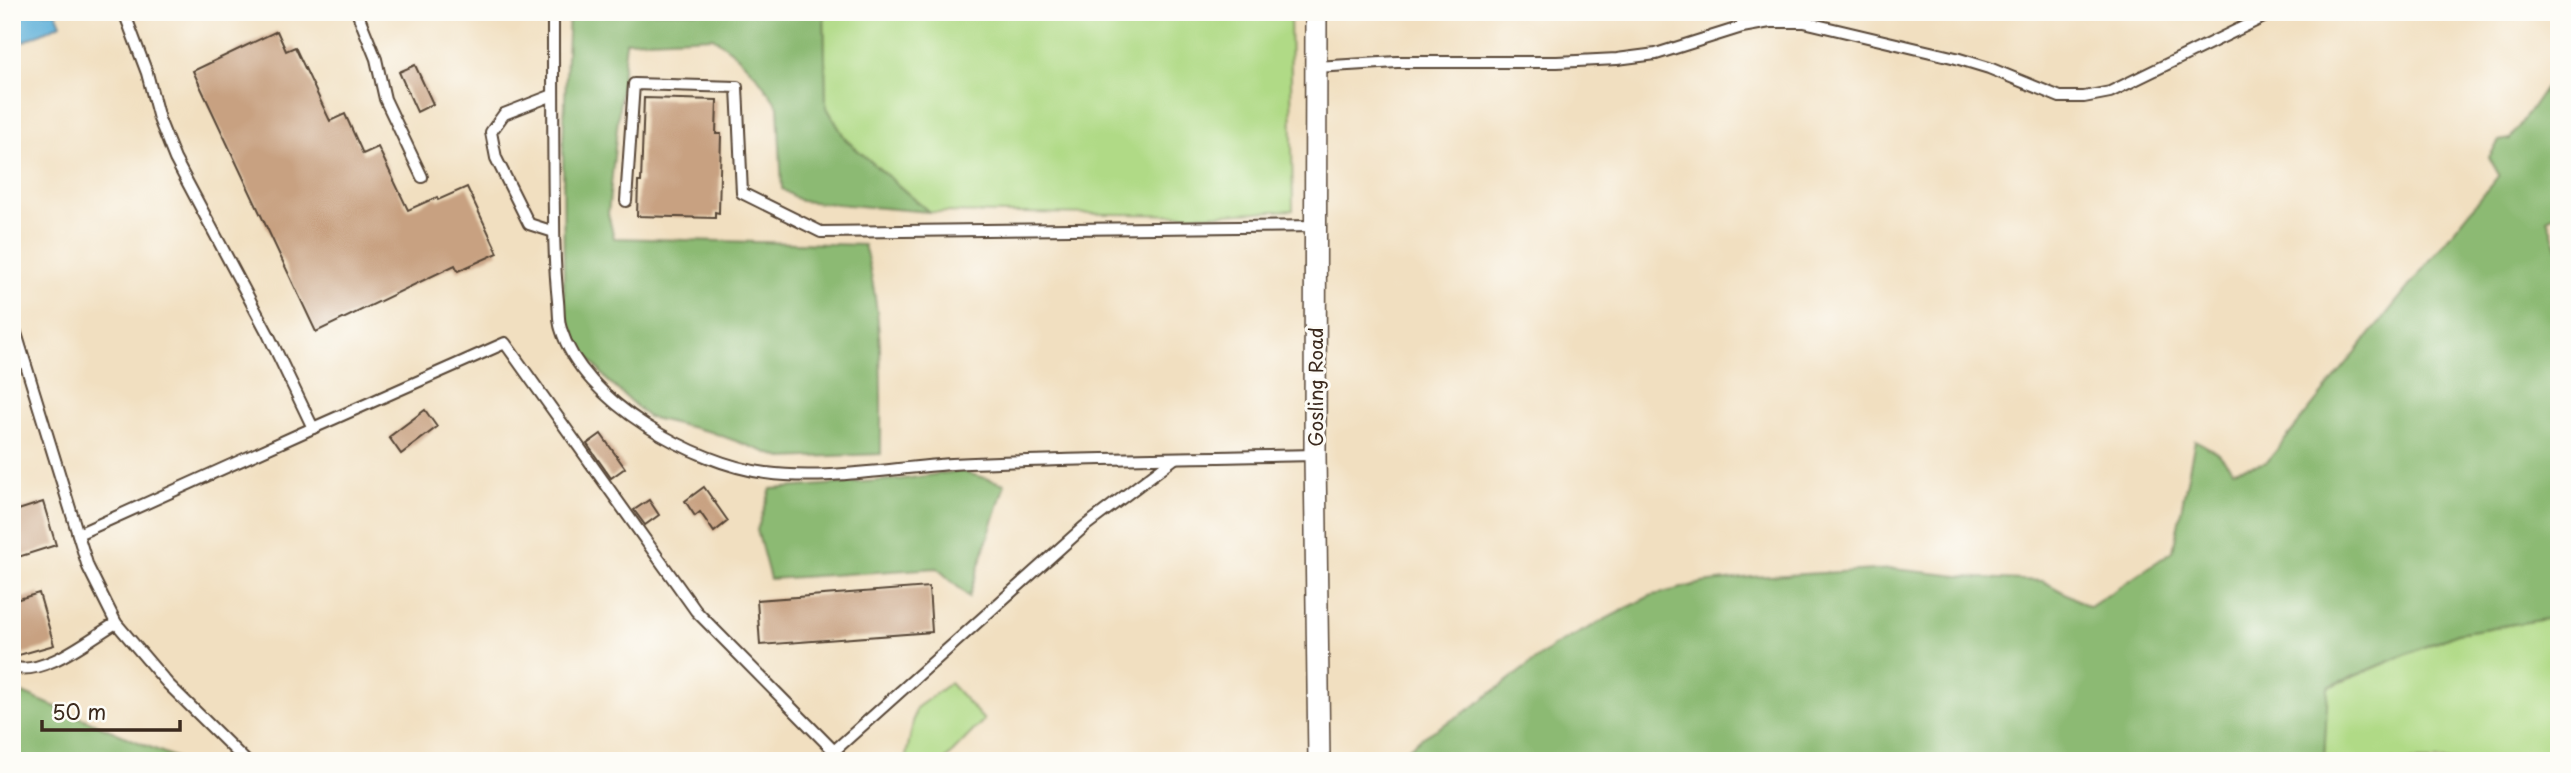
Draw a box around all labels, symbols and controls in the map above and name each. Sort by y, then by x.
street label: Gosling Road [1301,327,1329,447]
scale bar [42,689,180,733]
text: 50 m [52,695,106,727]

